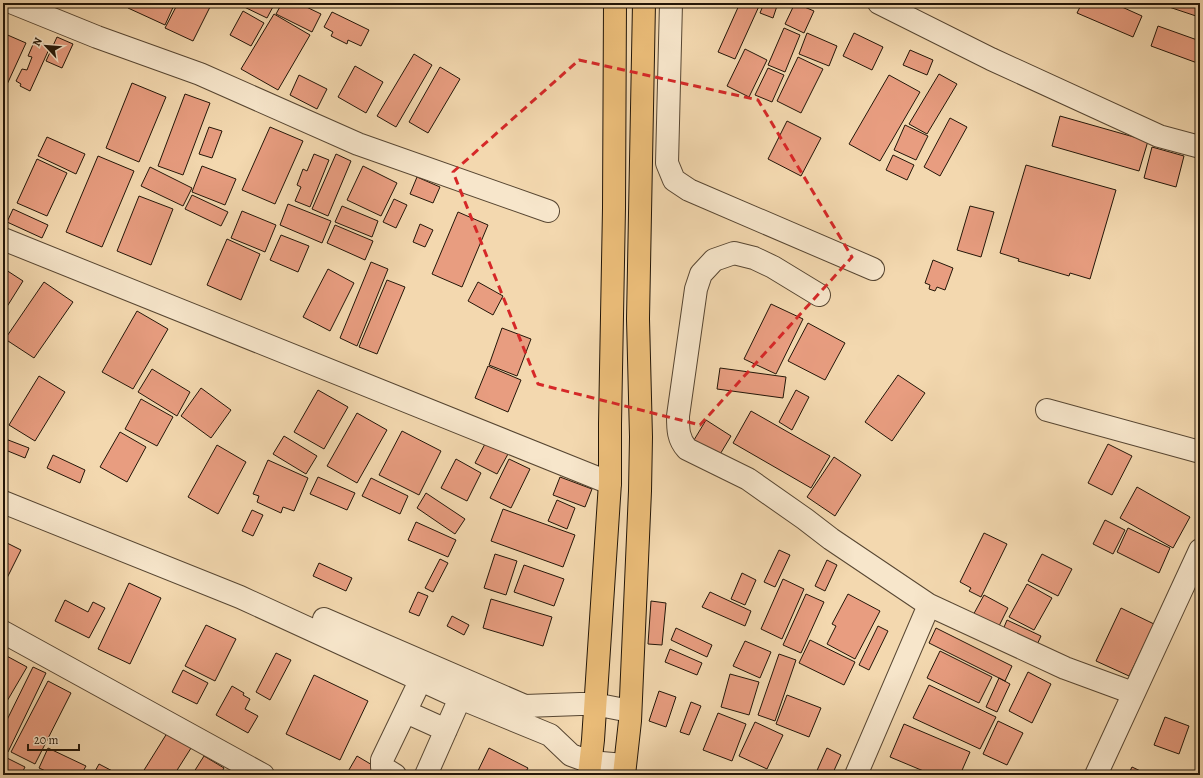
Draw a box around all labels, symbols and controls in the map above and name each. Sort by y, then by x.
north arrow [26,26,66,66]
text: N [29,35,46,49]
scale bar [28,726,79,752]
text: 20 m [34,732,58,748]

